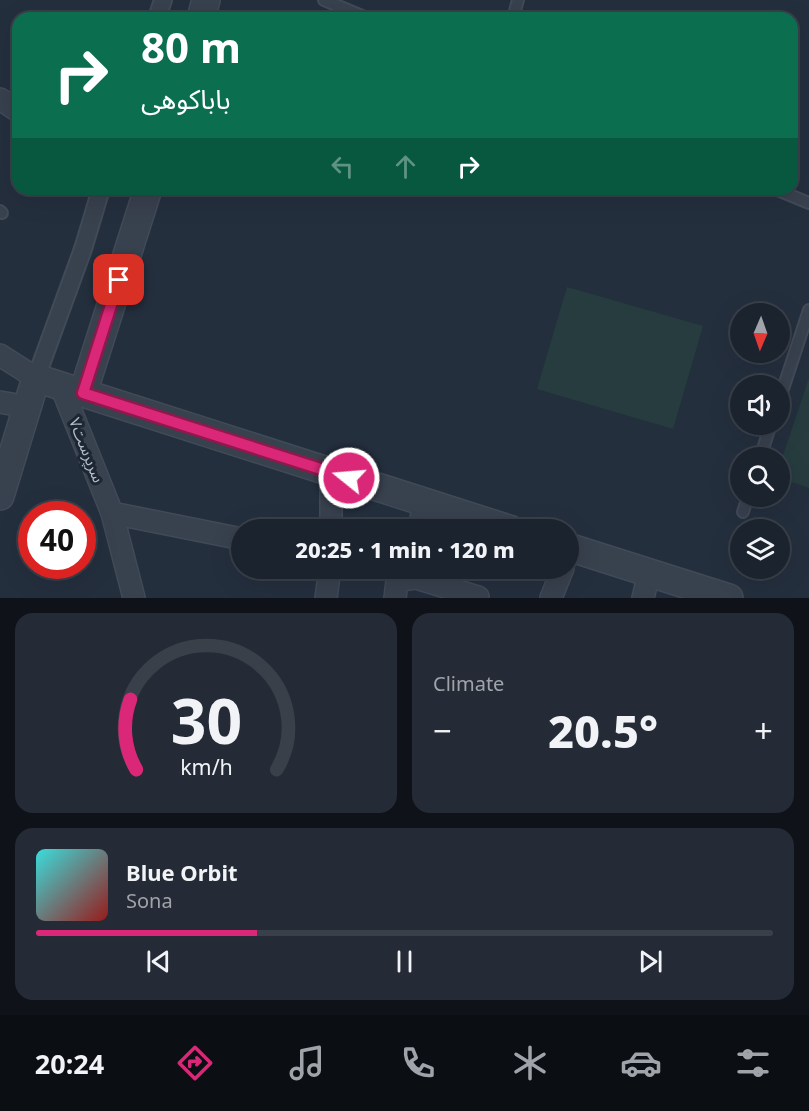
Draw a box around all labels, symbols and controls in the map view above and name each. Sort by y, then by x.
text: 80 m [141,18,241,75]
icon: right [42,36,120,114]
text: باباکوهی [141,80,230,117]
icon: left [326,150,359,183]
icon: ahead [389,150,422,183]
icon: right [452,150,485,183]
pin [93,254,144,305]
icon: arrive [102,263,135,296]
north arrow [730,303,790,363]
map controls [730,303,790,579]
button: sound [730,375,790,435]
street label: سرپرست۷ [64,414,110,486]
position arrow [317,446,381,510]
button: search [730,447,790,507]
speed limit sign: 40 [18,501,96,579]
button: layers [730,519,790,579]
text: 20:25 · 1 min · 120 m [295,534,515,564]
text: Climate [433,670,504,697]
text: 30 [170,677,242,762]
text: 20.5° [548,700,658,761]
text: − [433,708,452,753]
text: + [754,708,773,753]
text: km/h [180,752,232,781]
text: Blue Orbit [126,857,238,887]
text: Sona [126,887,173,914]
icon: previous [142,945,175,978]
icon: pause [388,945,421,978]
icon: next [634,945,667,978]
icon: directions [174,1042,216,1084]
icon: music [286,1042,328,1084]
icon: phone [397,1042,439,1084]
icon: climate [509,1042,551,1084]
icon: car [620,1042,662,1084]
icon: filters [732,1042,774,1084]
text: 20:24 [35,1045,104,1082]

